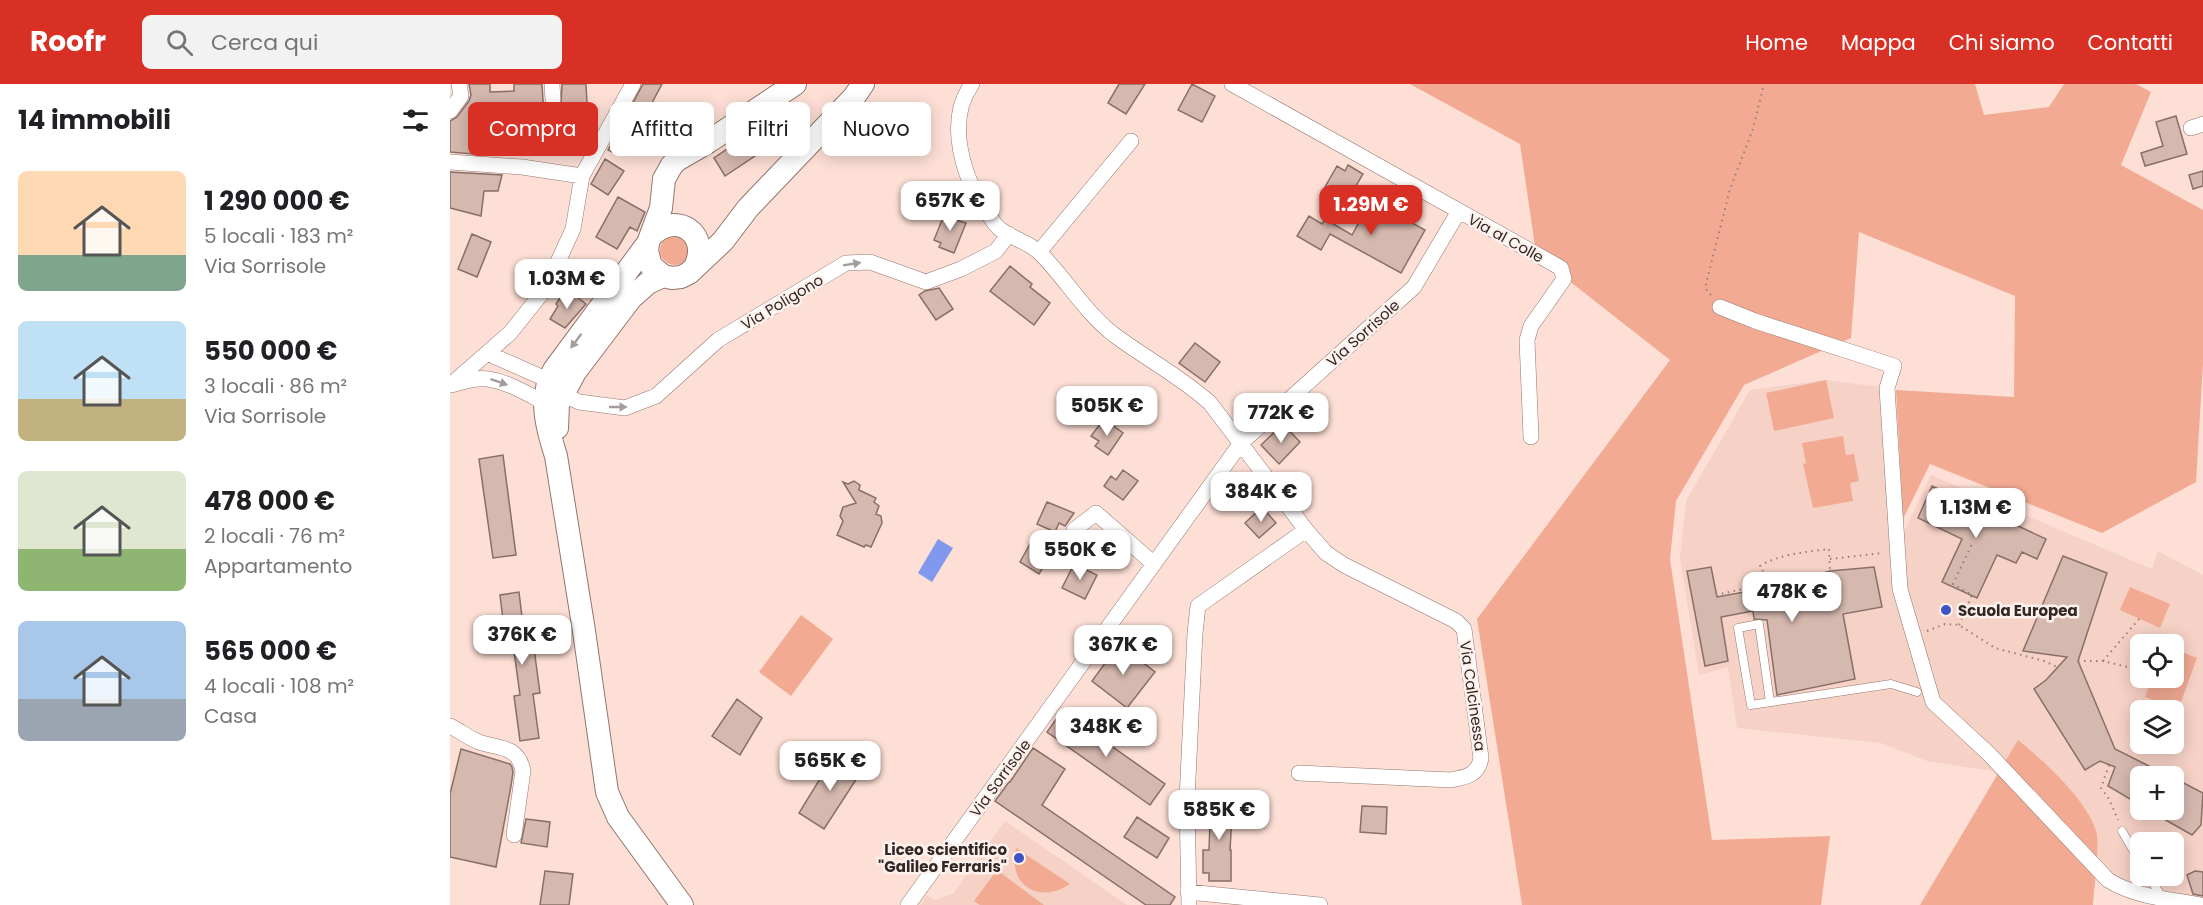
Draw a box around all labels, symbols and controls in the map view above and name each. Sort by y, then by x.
search box [142,15,562,69]
text: Roofr [30,22,106,61]
icon: search [163,26,196,59]
text: Cerca qui [211,27,318,58]
text: Home [1745,28,1808,57]
text: Mappa [1841,28,1916,57]
text: Chi siamo [1949,28,2055,57]
text: Contatti [2088,28,2173,57]
text: 14 immobili [18,102,171,138]
chip: Compra [468,102,598,156]
chip: Affitta [610,102,714,156]
chip: Filtri [726,102,810,156]
chip: Nuovo [822,102,931,156]
icon: filters [399,104,432,137]
pin: 657K € [901,181,999,232]
text: 1 290 000 € [204,183,350,219]
pin: 1.29M € [1316,185,1426,236]
text: 657K € [915,186,985,214]
text: 1.29M € [1333,190,1409,218]
icon: home [66,195,138,267]
street label: Via al Colle [1464,209,1548,267]
text: 5 locali · 183 m² [204,222,353,250]
text: Via Sorrisole [204,252,326,280]
pin: 1.03M € [512,259,622,310]
one-way arrow [843,259,862,268]
text: 1.03M € [529,264,605,292]
street label: Via Poligono [737,269,827,335]
street label: Via Sorrisole [1322,295,1404,371]
text: 550 000 € [204,333,337,369]
one-way arrow [571,334,583,349]
icon: home [66,345,138,417]
text: 3 locali · 86 m² [204,372,347,400]
one-way arrow [491,378,509,388]
pin: 505K € [1058,386,1156,437]
text: 505K € [1070,391,1144,419]
pin: 772K € [1232,393,1330,444]
text: 772K € [1248,398,1314,426]
text: Via Sorrisole [204,402,326,430]
one-way arrow [609,402,628,412]
pin: 384K € [1212,472,1310,523]
text: 384K € [1225,477,1297,505]
text: 478 000 € [204,483,335,519]
pin: 1.13M € [1921,488,2031,539]
text: 1.13M € [1940,493,2012,521]
icon: home [66,495,138,567]
text: 2 locali · 76 m² [204,522,345,550]
pin: 550K € [1031,530,1129,581]
text: 550K € [1043,535,1117,563]
text: Appartamento [204,552,352,580]
pin: 478K € [1743,572,1841,623]
text: 478K € [1756,577,1828,605]
place label: Scuola Europea [1958,600,2078,621]
marker: Scuola Europea [1939,603,1953,617]
pin: 376K € [473,615,571,666]
text: 376K € [487,620,557,648]
pin: 367K € [1074,625,1172,676]
text: 367K € [1088,630,1158,658]
text: 565 000 € [204,633,337,669]
map controls [2130,634,2184,886]
button: locate [2130,634,2184,688]
street label: Via Calcinessa [1455,640,1491,752]
icon: home [66,645,138,717]
text: 4 locali · 108 m² [204,672,354,700]
button: layers [2130,700,2184,754]
text: Casa [204,702,257,730]
pin: 348K € [1057,707,1155,758]
text: 348K € [1070,712,1142,740]
street label: Via Sorrisole [965,735,1035,821]
pin: 565K € [781,741,879,792]
text: 565K € [794,746,866,774]
button: + [2130,766,2184,820]
pin: 585K € [1170,790,1268,841]
text: 585K € [1182,795,1256,823]
button: − [2130,832,2184,886]
place label: Liceo scientifico "Galileo Ferraris" [878,839,1007,877]
marker: Liceo scientifico "Galileo Ferraris" [1012,851,1026,865]

